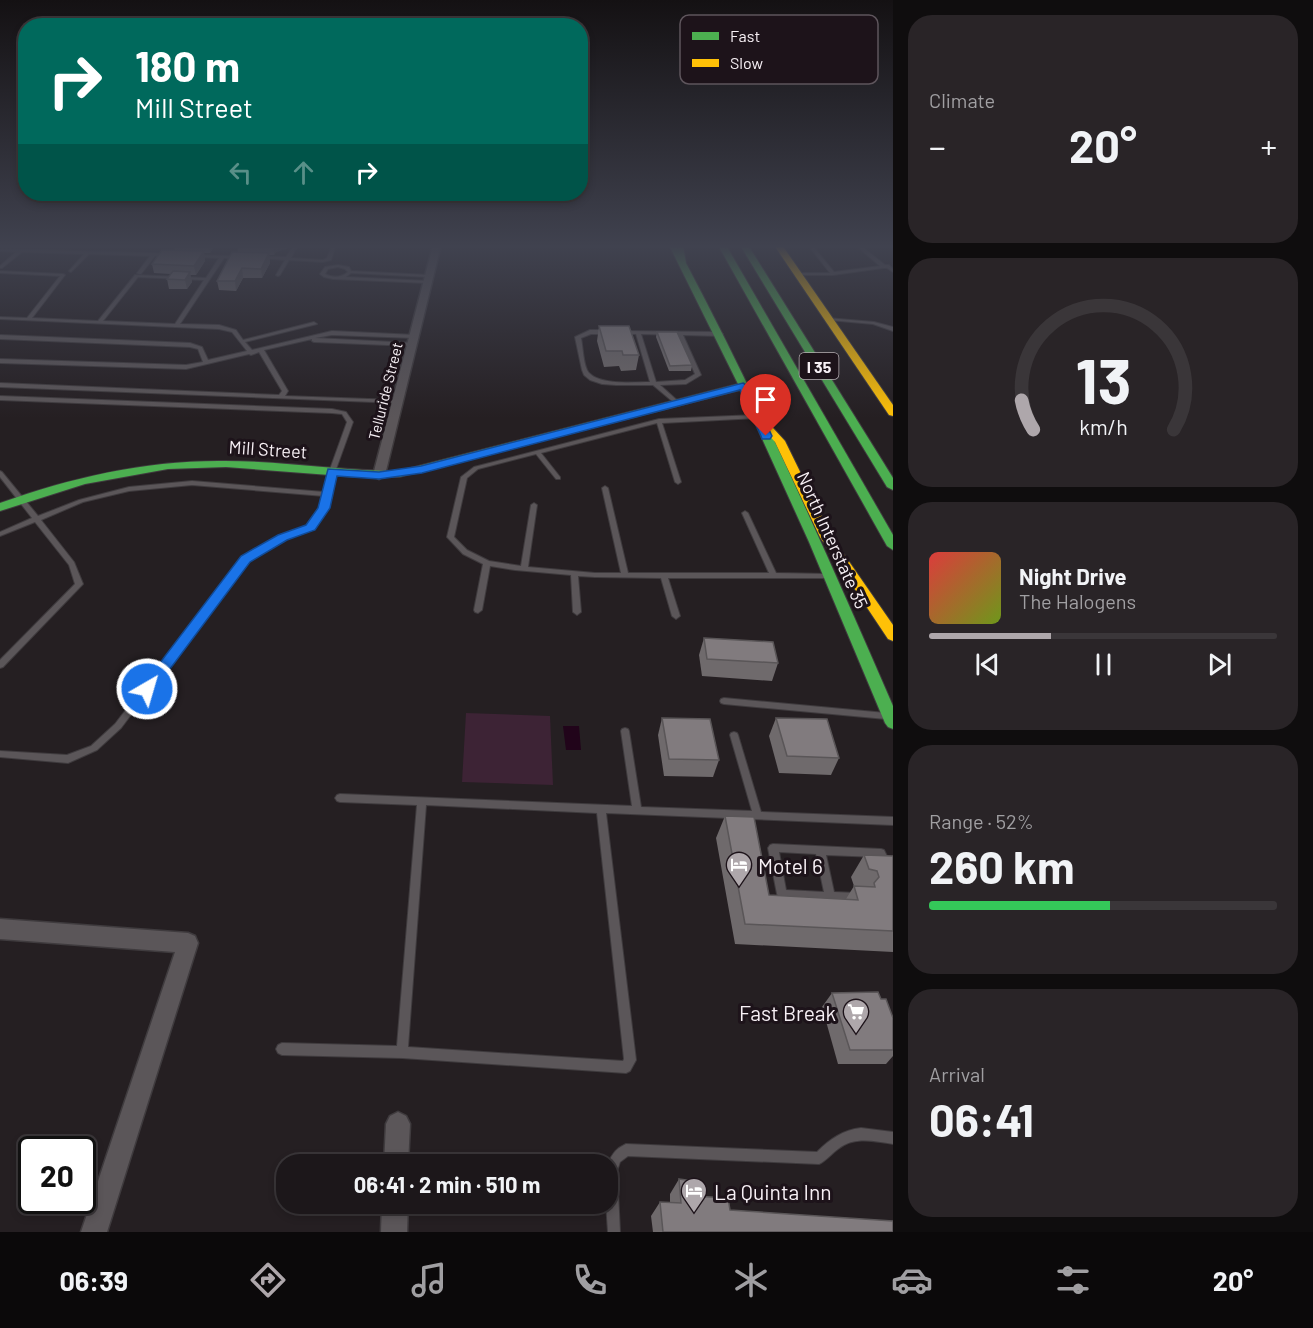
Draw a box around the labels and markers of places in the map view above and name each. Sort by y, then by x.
pin [740,374,791,436]
hotel icon: Motel 6 [724,850,754,888]
place label: Motel 6 [758,853,823,878]
supermarket icon: Fast Break [841,997,871,1035]
place label: Fast Break [739,1000,836,1025]
hotel icon: La Quinta Inn [679,1176,709,1214]
place label: La Quinta Inn [714,1179,832,1204]

